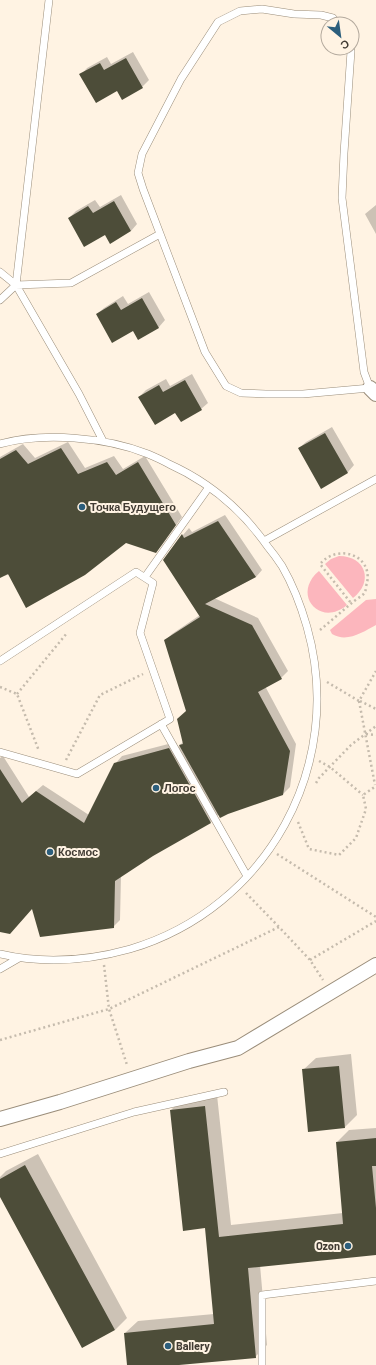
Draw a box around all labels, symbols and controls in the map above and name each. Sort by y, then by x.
north arrow [320,16,360,56]
text: С [338,38,352,53]
place label: Точка Будущего [90,500,176,513]
marker: Точка Будущего [77,502,87,512]
place label: Логос [164,781,196,794]
marker: Логос [151,783,161,793]
place label: Космос [58,845,98,858]
marker: Космос [45,847,55,857]
place label: Ozon [316,1239,340,1252]
marker: Ozon [343,1241,353,1251]
place label: Ballery [176,1339,210,1352]
marker: Ballery [163,1341,173,1351]

